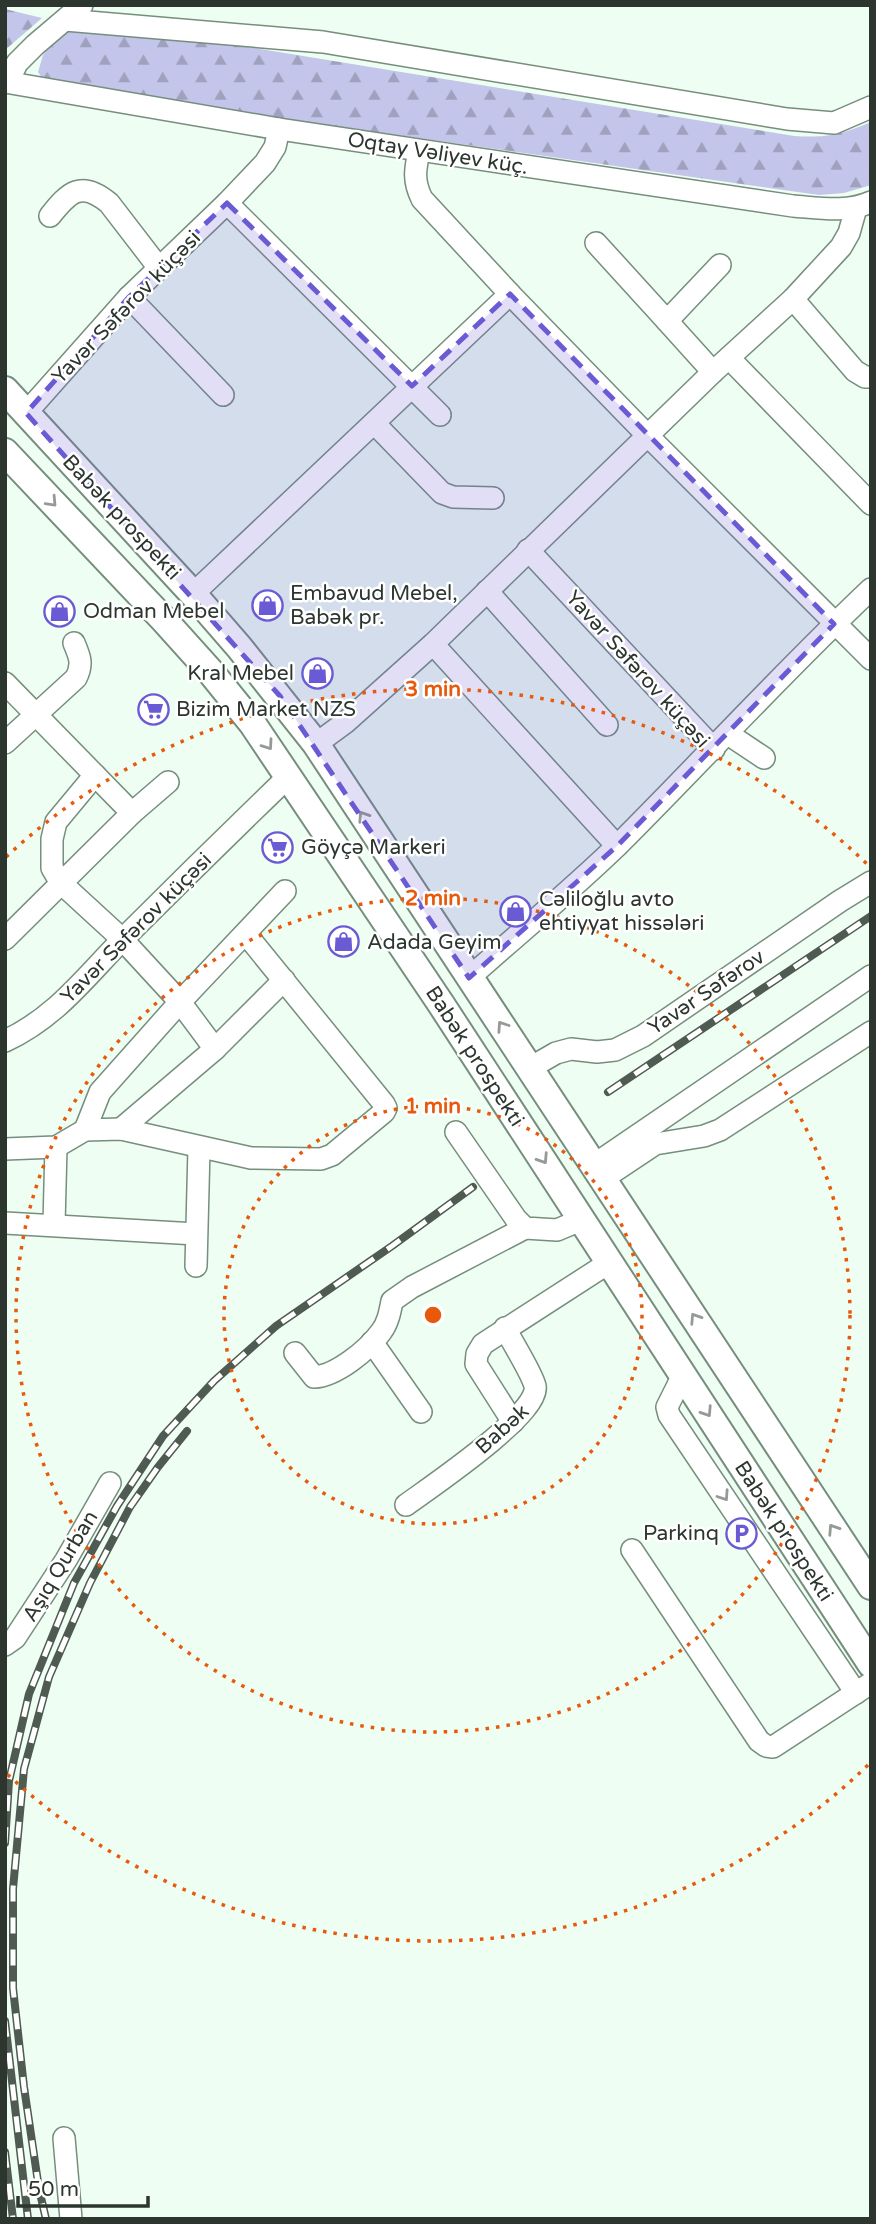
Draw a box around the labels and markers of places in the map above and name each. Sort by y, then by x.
place label: Embavud Mebel, Babək pr. [290,581,458,630]
shop icon: Embavud Mebel, Babək pr. [250,588,284,622]
shop icon: Odman Mebel [43,594,77,628]
place label: Odman Mebel [83,599,224,624]
shop icon: Kral Mebel [300,656,334,690]
place label: Kral Mebel [187,661,294,686]
supermarket icon: Bizim Market NZS [136,692,170,726]
place label: Bizim Market NZS [176,697,356,722]
supermarket icon: Göyçə Markeri [261,830,295,864]
place label: Göyçə Markeri [301,835,446,860]
place label: Cəliloğlu avto ehtiyyat hissələri [539,887,705,936]
shop icon: Cəliloğlu avto ehtiyyat hissələri [499,894,533,928]
shop icon: Adada Geyim [327,925,361,959]
place label: Adada Geyim [367,930,501,955]
centre of rings [421,1303,445,1327]
parking icon: Parkinq [725,1516,759,1550]
place label: Parkinq [643,1521,719,1546]

